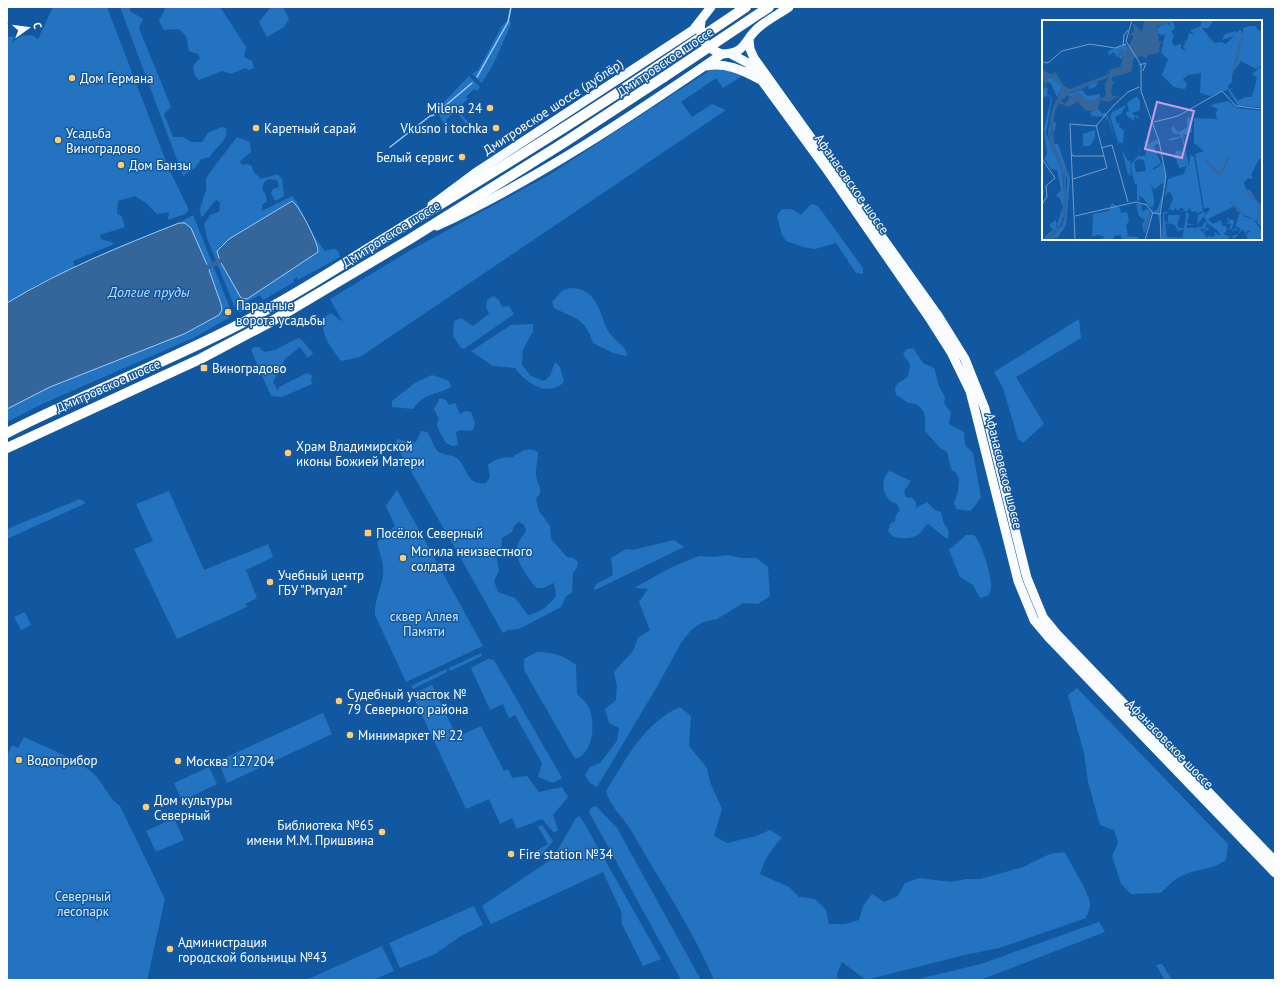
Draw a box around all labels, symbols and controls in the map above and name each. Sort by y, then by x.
north arrow [8,8,48,48]
inset map [1042,20,1262,240]
text: С [30,21,45,30]
street label: Дмитровское шоссе [613,23,717,101]
street label: Дмитровское шоссе (дублёр) [480,55,626,159]
place label: Дом Германа [80,70,153,87]
marker: Дом Германа [67,73,77,83]
place label: Milena 24 [427,100,482,117]
marker: Milena 24 [485,103,495,113]
place label: Каретный сарай [264,120,356,137]
place label: Vkusno i tochka [400,120,488,137]
marker: Каретный сарай [251,123,261,133]
marker: Vkusno i tochka [491,123,501,133]
place label: Усадьба Виноградово [66,125,140,157]
street label: Афанасовское шоссе [811,131,893,237]
marker: Усадьба Виноградово [53,135,63,145]
place label: Белый сервис [376,149,454,166]
marker: Белый сервис [457,152,467,162]
place label: Дом Банзы [129,157,191,174]
marker: Дом Банзы [116,160,126,170]
street label: Дмитровское шоссе [339,197,443,271]
water label: Долгие пруды [107,283,190,301]
place label: Парадные ворота усадьбы [236,297,325,329]
marker: Парадные ворота усадьбы [223,307,233,317]
street label: Дмитровское шоссе [53,355,163,417]
place label: Виноградово [212,360,286,377]
marker: Виноградово [199,363,209,373]
street label: Афанасовское шоссе [981,411,1027,531]
place label: Храм Владимирской иконы Божией Матери [296,438,425,470]
marker: Храм Владимирской иконы Божией Матери [283,448,293,458]
place label: Посёлок Северный [376,525,483,542]
marker: Посёлок Северный [363,528,373,538]
place label: Могила неизвестного солдата [411,543,532,575]
marker: Могила неизвестного солдата [398,553,408,563]
place label: Учебный центр ГБУ "Ритуал" [278,567,364,599]
marker: Учебный центр ГБУ "Ритуал" [265,577,275,587]
park label: сквер Аллея Памяти [390,608,458,640]
place label: Судебный участок № 79 Северного района [347,686,468,718]
street label: Афанасовское шоссе [1123,695,1217,793]
marker: Судебный участок № 79 Северного района [334,696,344,706]
place label: Минимаркет № 22 [358,727,463,744]
marker: Минимаркет № 22 [345,730,355,740]
place label: Водоприбор [27,752,98,769]
place label: Москва 127204 [186,753,274,770]
marker: Водоприбор [14,755,24,765]
marker: Москва 127204 [173,756,183,766]
place label: Дом культуры Северный [154,792,232,824]
marker: Дом культуры Северный [141,802,151,812]
place label: Библиотека №65 имени М.М. Пришвина [246,817,374,849]
marker: Библиотека №65 имени М.М. Пришвина [377,827,387,837]
place label: Fire station №34 [519,846,613,863]
marker: Fire station №34 [506,849,516,859]
park label: Северный лесопарк [55,888,111,920]
place label: Администрация городской больницы №43 [178,934,327,966]
marker: Администрация городской больницы №43 [165,944,175,954]

